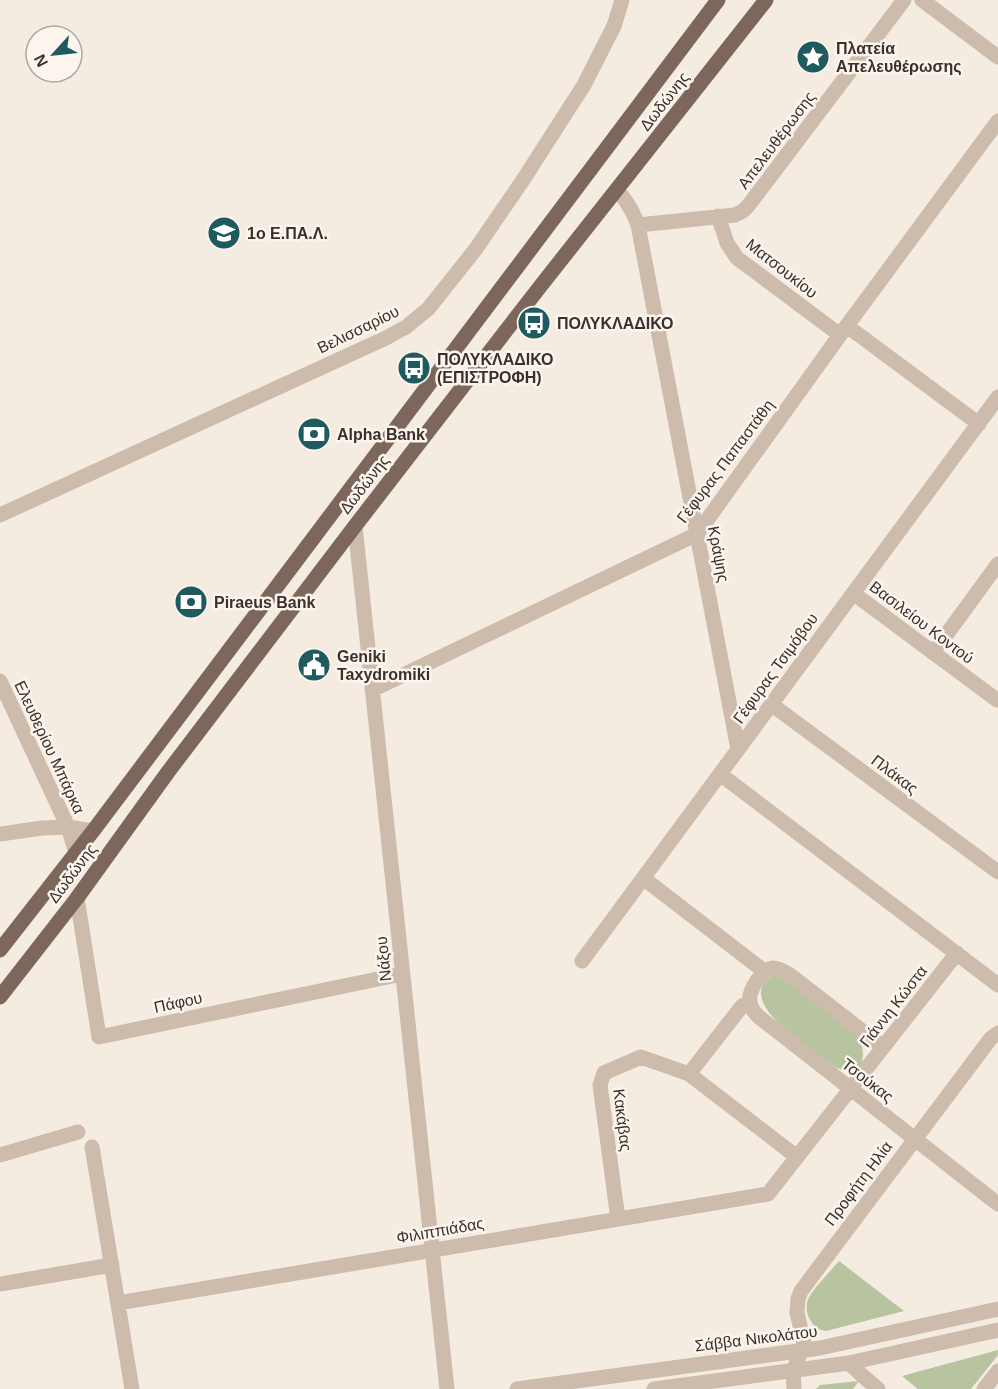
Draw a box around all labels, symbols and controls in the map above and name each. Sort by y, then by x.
north arrow [24,24,84,84]
place icon: Πλατεία Απελευθέρωσης [795,39,831,75]
place label: Πλατεία Απελευθέρωσης [836,40,962,76]
text: N [31,52,51,70]
street label: Δωδώνης [636,69,693,134]
street label: Απελευθέρωσης [734,88,819,192]
school or university icon: 1ο Ε.ΠΑ.Λ. [206,215,242,251]
place label: 1ο Ε.ΠΑ.Λ. [247,225,328,242]
street label: Ματσουκίου [743,235,821,301]
street label: Βελισσαρίου [315,302,402,357]
bus stop icon: ΠΟΛΥΚΛΑΔΙΚΟ [516,305,552,341]
place label: ΠΟΛΥΚΛΑΔΙΚΟ [557,315,673,332]
bus stop icon: ΠΟΛΥΚΛΑΔΙΚΟ (ΕΠΙΣΤΡΟΦΗ) [396,350,432,386]
place label: ΠΟΛΥΚΛΑΔΙΚΟ (ΕΠΙΣΤΡΟΦΗ) [437,351,553,386]
street label: Γέφυρας Παπαστάθη [674,396,777,526]
bank icon: Alpha Bank [296,416,332,452]
place label: Alpha Bank [337,426,425,443]
street label: Δωδώνης [336,452,393,517]
street label: Κράψης [705,524,732,584]
street label: Βασιλείου Κοντού [867,578,977,667]
bank icon: Piraeus Bank [173,584,209,620]
place label: Piraeus Bank [214,594,315,611]
street label: Γέφυρας Τσιμόβου [730,610,821,727]
public building icon: Geniki Taxydromiki [296,647,332,683]
place label: Geniki Taxydromiki [337,648,430,683]
street label: Ελευθερίου Μπάρκα [11,678,88,816]
street label: Πλάκας [868,752,921,797]
street label: Δωδώνης [45,840,100,906]
street label: Νάξου [373,935,395,982]
street label: Γιάννη Κώστα [856,962,930,1050]
street label: Πάφου [152,989,204,1016]
street label: Τσούκας [839,1055,897,1106]
street label: Κακάβας [610,1088,635,1153]
street label: Προφήτη Ηλία [821,1138,896,1229]
street label: Φιλιππιάδας [395,1214,485,1247]
street label: Σάββα Νικολάτου [694,1323,818,1354]

